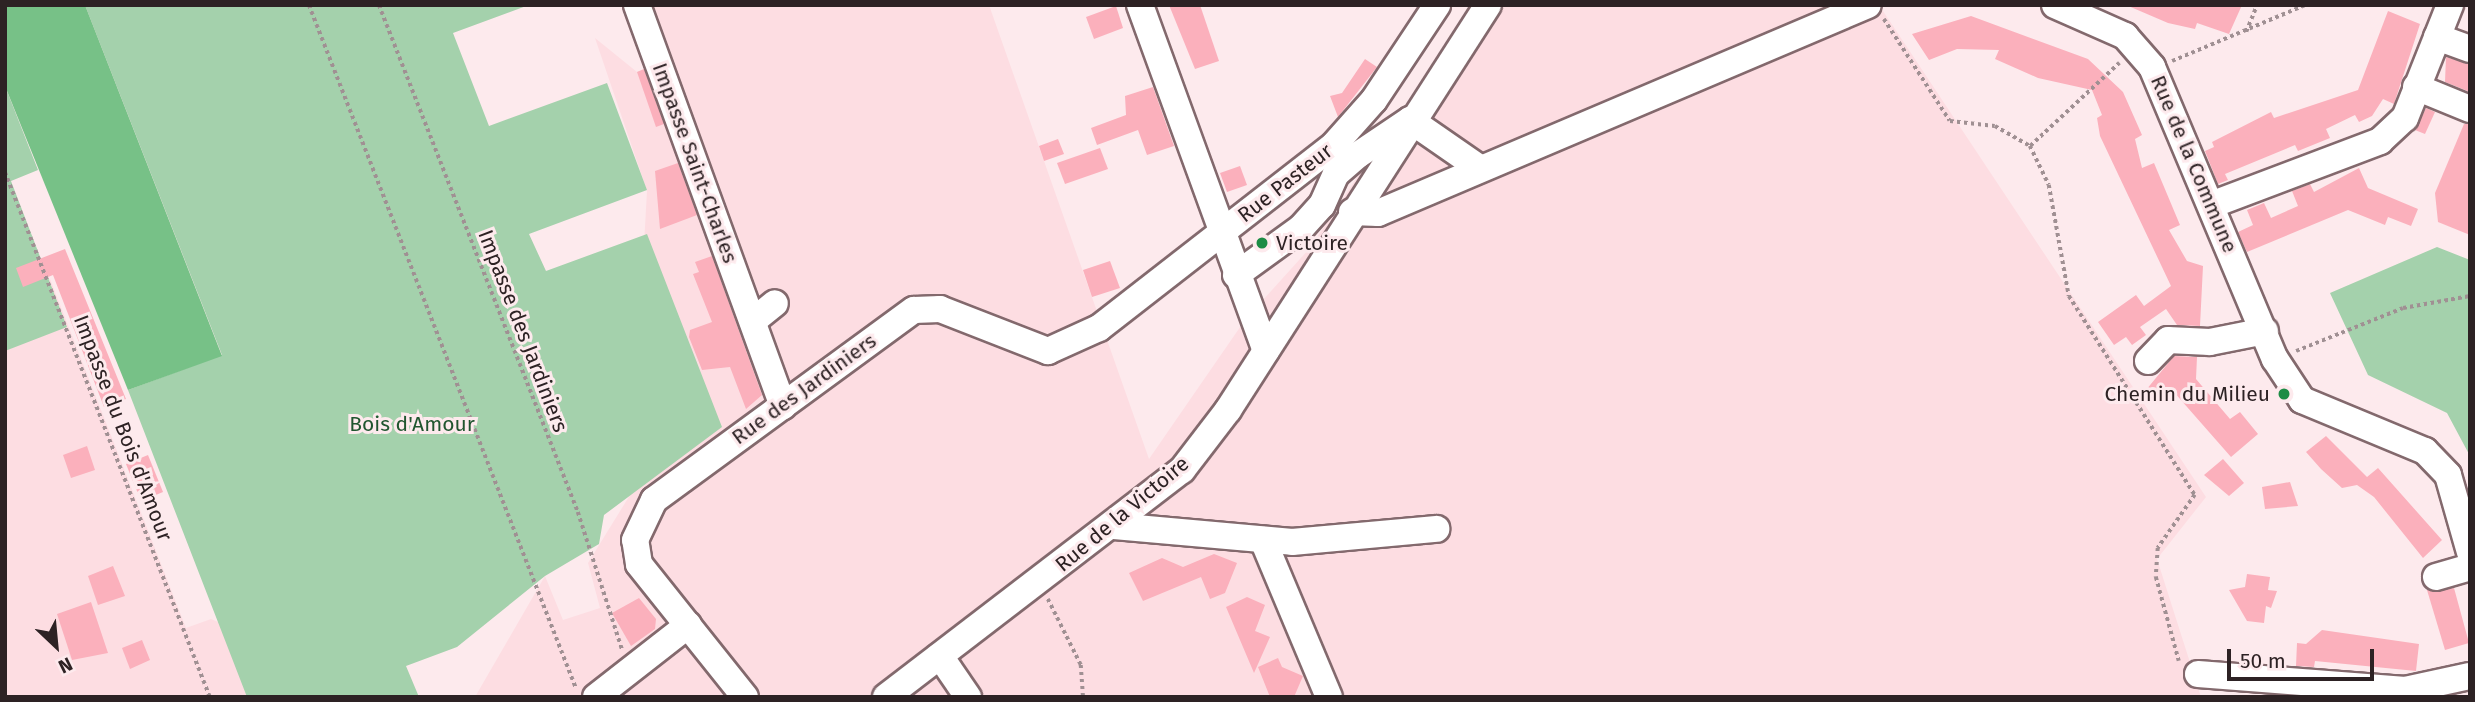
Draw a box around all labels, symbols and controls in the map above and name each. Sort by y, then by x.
street label: Impasse Saint-Charles [647,60,743,266]
street label: Rue de la Commune [2145,72,2243,256]
street label: Rue Pasteur [1233,138,1337,228]
street label: Impasse des Jardiniers [473,226,573,436]
place label: Victoire [1276,230,1348,256]
marker: Victoire [1254,235,1270,251]
street label: Impasse du Bois d'Amour [68,311,178,545]
street label: Rue des Jardiniers [727,328,881,450]
place label: Chemin du Milieu [2105,381,2270,407]
marker: Chemin du Milieu [2276,386,2292,402]
park label: Bois d'Amour [349,411,475,437]
street label: Rue de la Victoire [1050,451,1194,577]
north arrow [21,611,91,681]
scale bar [2230,636,2377,680]
text: 50 m [2240,648,2286,674]
text: N [55,652,76,678]

